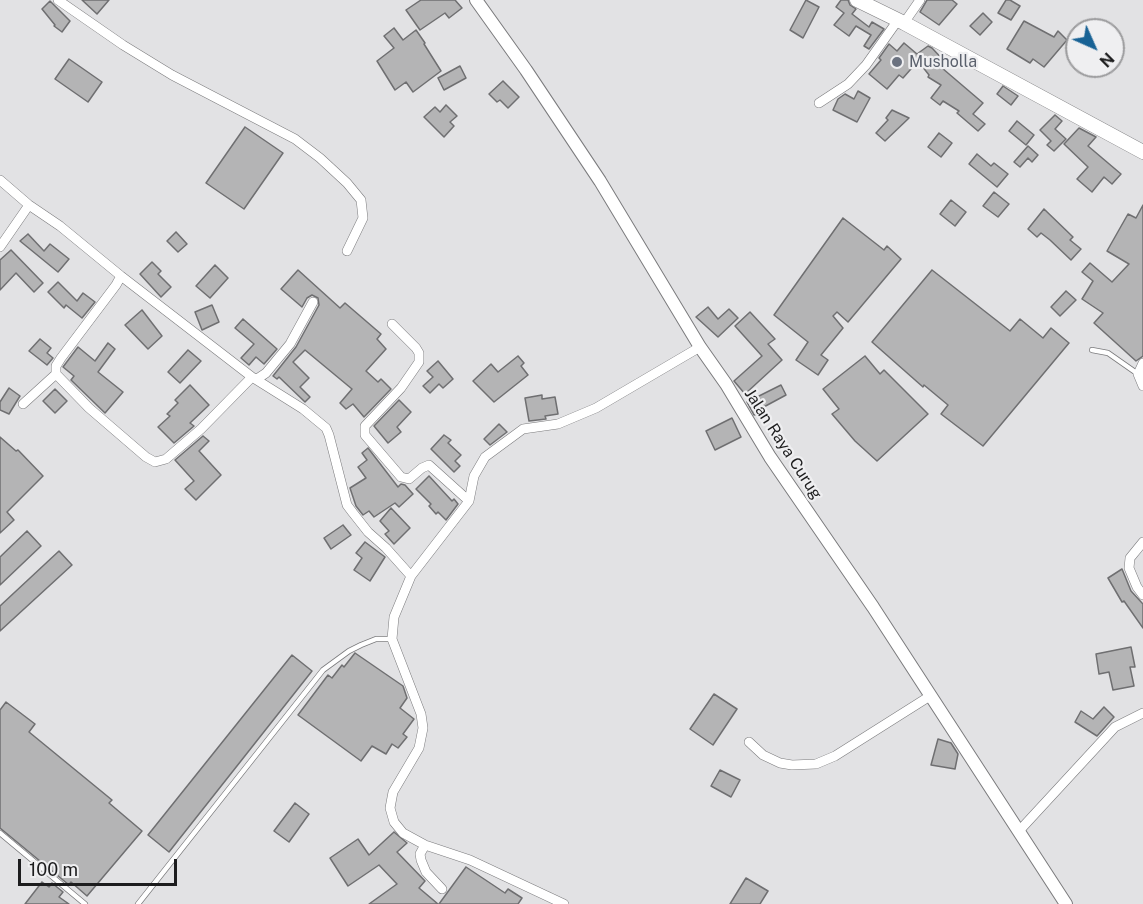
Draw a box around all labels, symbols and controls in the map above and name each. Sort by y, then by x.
north arrow [1065,18,1125,78]
text: N [1096,49,1118,71]
place label: Musholla [909,52,977,72]
marker: Musholla [890,55,904,69]
street label: Jalan Raya Curug [740,385,826,503]
scale bar [21,847,180,885]
text: 100 m [29,859,78,880]

